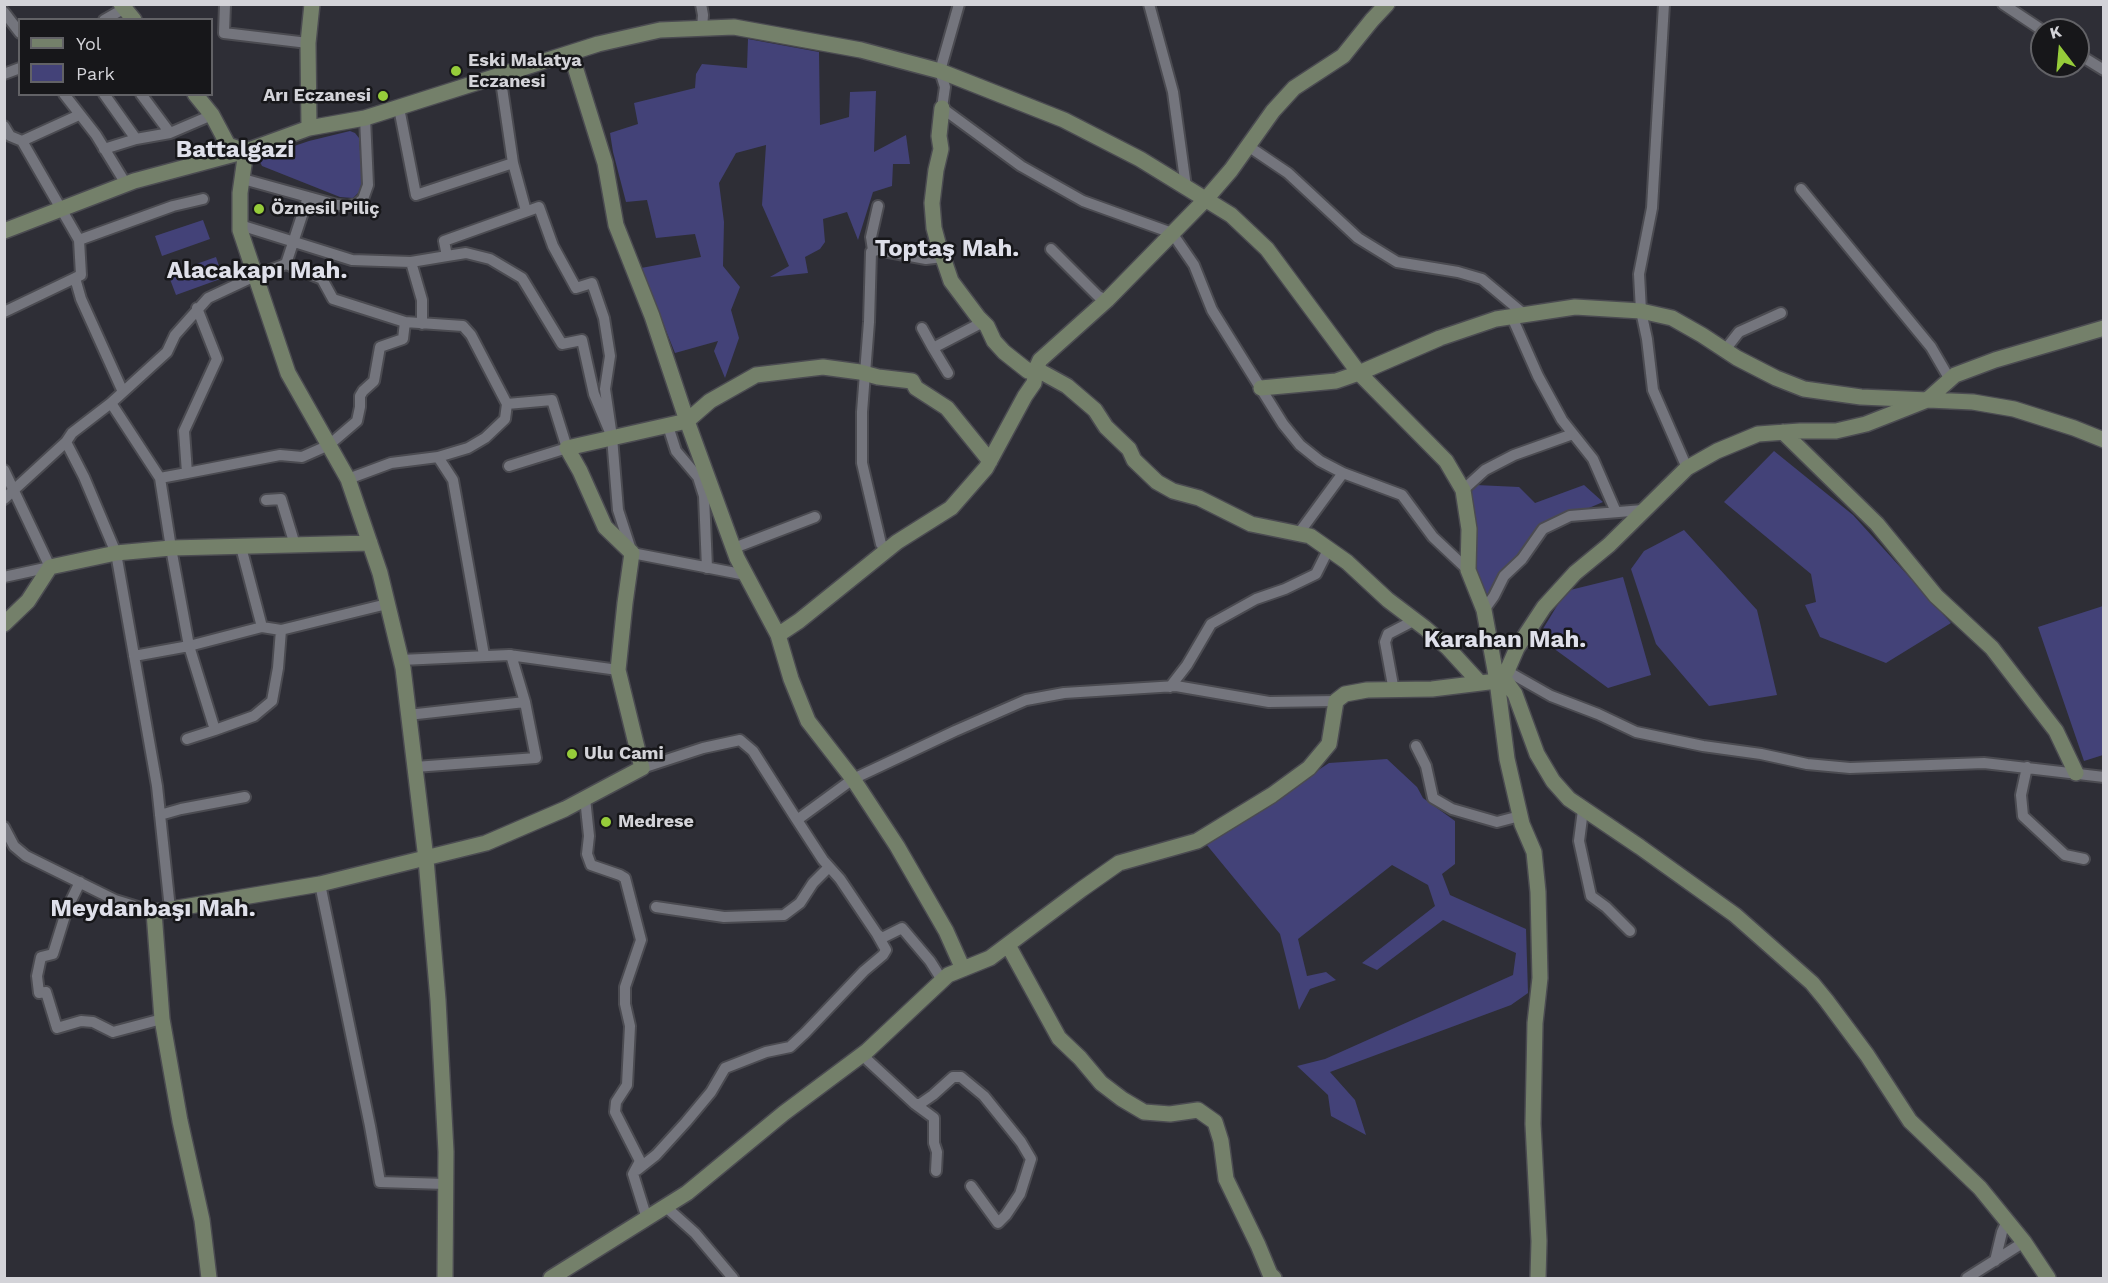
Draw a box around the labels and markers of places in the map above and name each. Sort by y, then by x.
place label: Eski Malatya Eczanesi [468,50,582,92]
marker: Eski Malatya Eczanesi [449,64,463,78]
place label: Arı Eczanesi [263,85,371,107]
marker: Arı Eczanesi [376,89,390,103]
place label: Öznesil Piliç [271,198,380,220]
marker: Öznesil Piliç [252,202,266,216]
place label: Ulu Cami [584,743,664,765]
marker: Ulu Cami [565,747,579,761]
place label: Medrese [618,811,694,833]
marker: Medrese [599,815,613,829]

